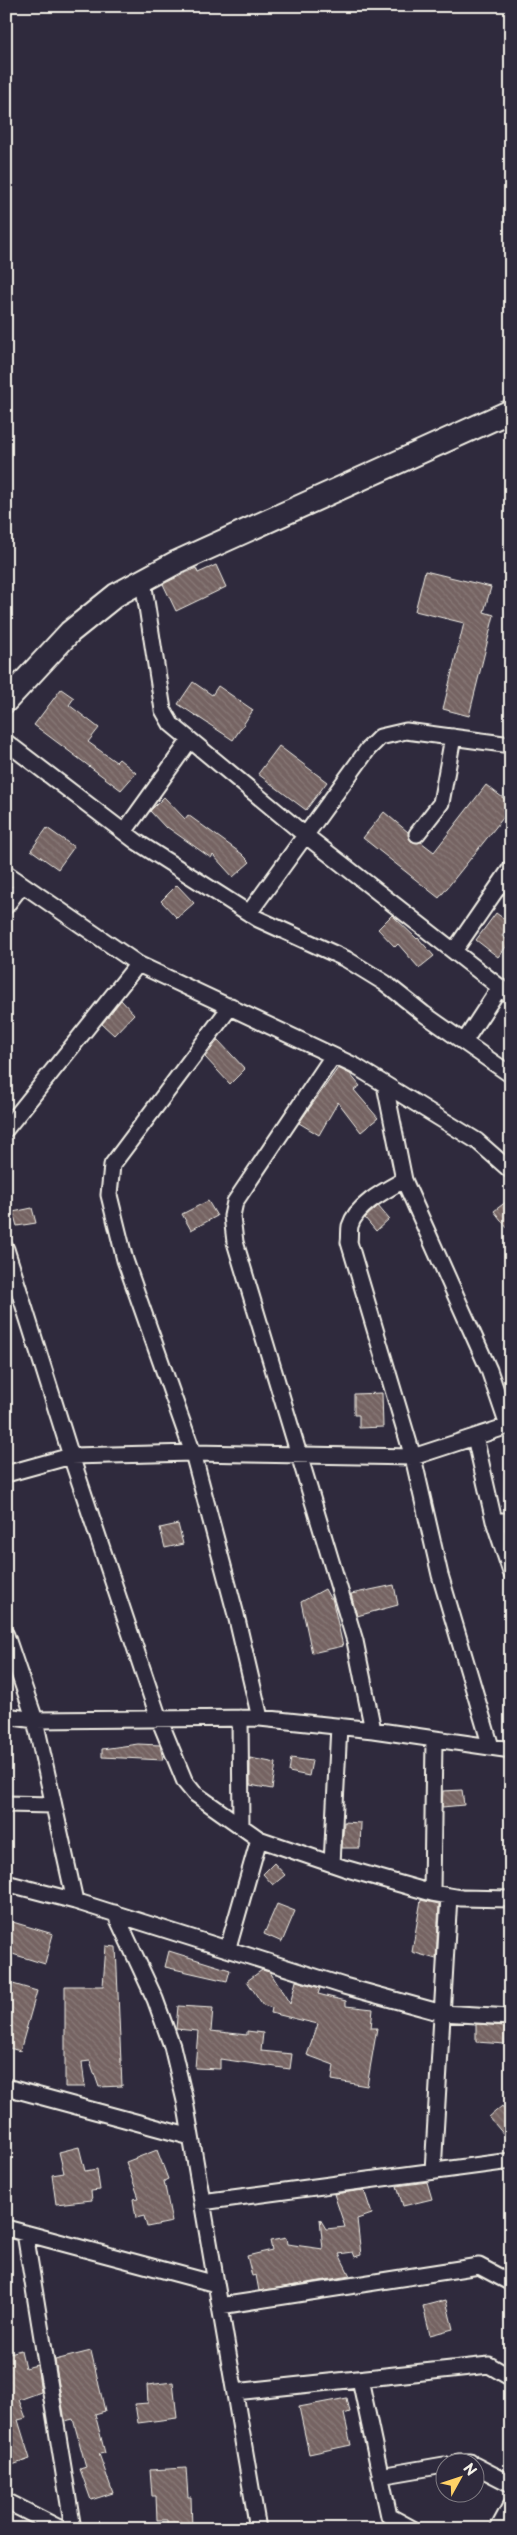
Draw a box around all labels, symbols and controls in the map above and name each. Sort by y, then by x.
north arrow [434,2452,484,2502]
text: N [459,2458,482,2480]

